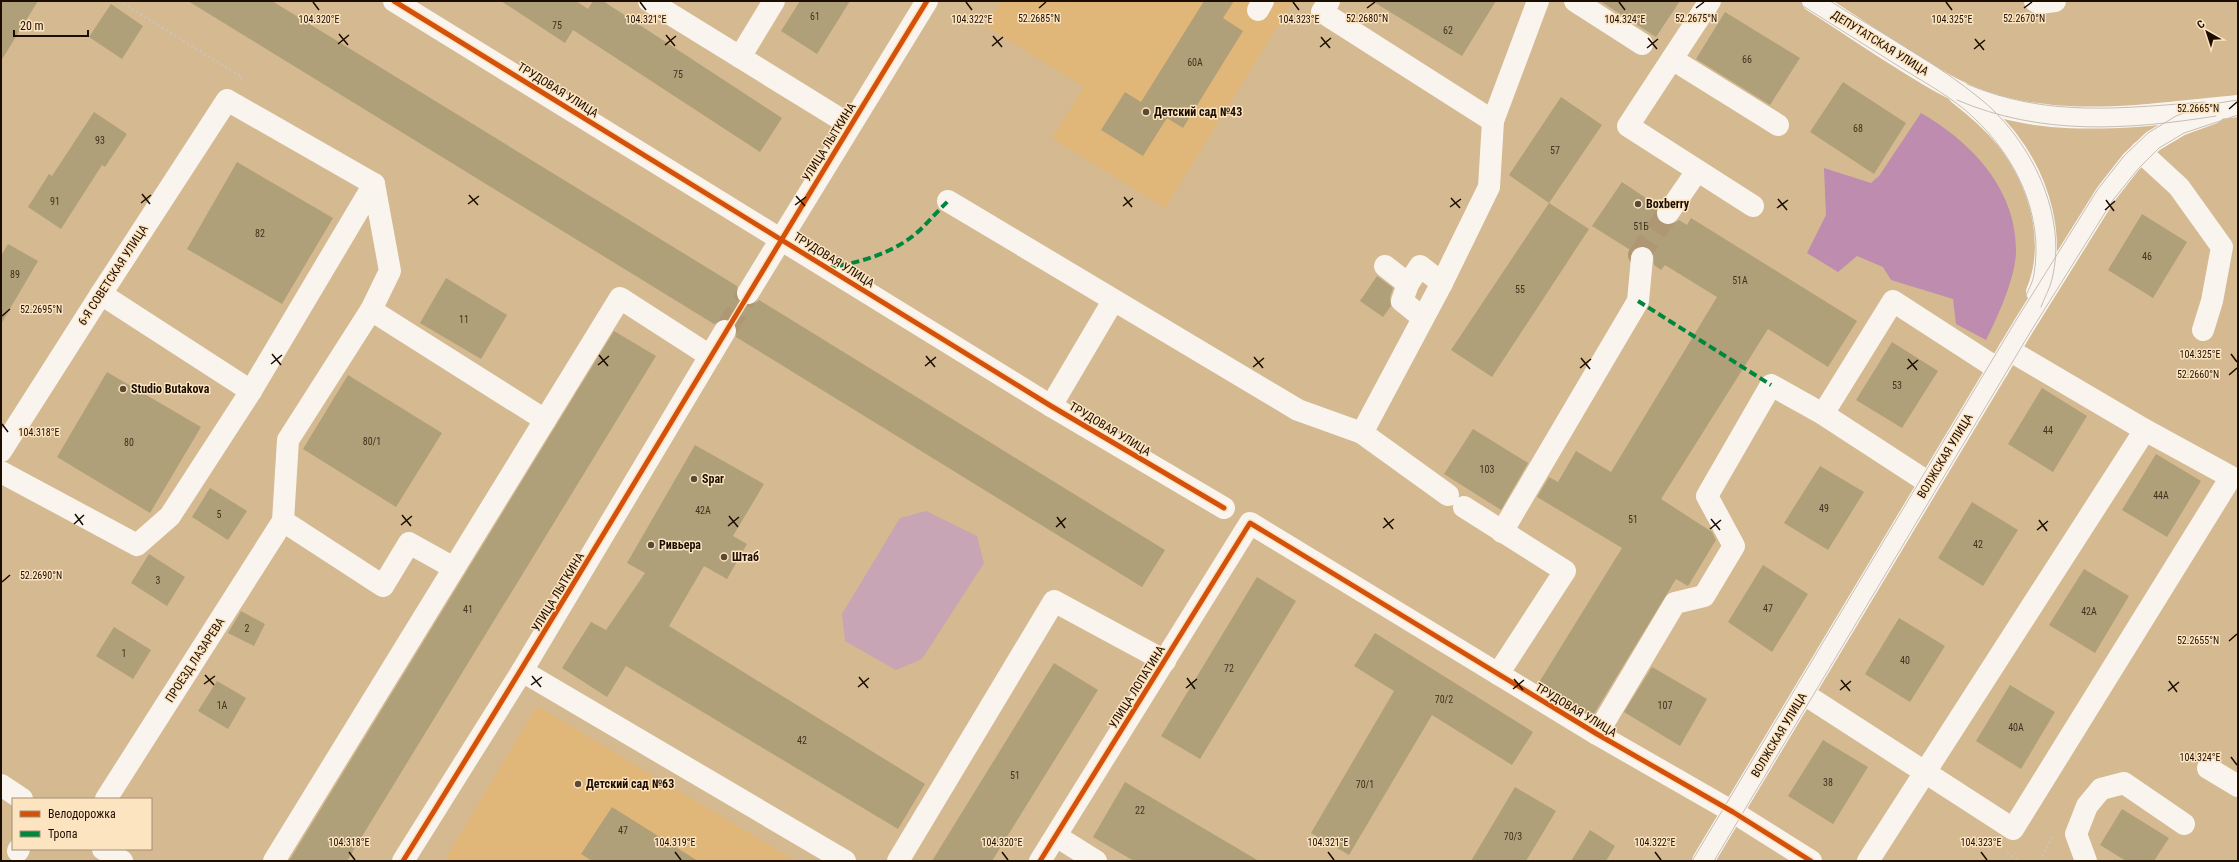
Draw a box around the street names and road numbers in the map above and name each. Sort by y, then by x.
street label: ДЕПУТАТСКАЯ УЛИЦА [1829,7,1931,79]
street label: ТРУДОВАЯ УЛИЦА [515,59,601,121]
street label: УЛИЦА ЛЫТКИНА [799,100,859,184]
street label: 6-Я СОВЕТСКАЯ УЛИЦА [75,222,151,328]
street label: ТРУДОВАЯ УЛИЦА [791,229,877,291]
street label: ТРУДОВАЯ УЛИЦА [1067,399,1153,459]
street label: ВОЛЖСКАЯ УЛИЦА [1914,411,1976,501]
street label: УЛИЦА ЛЫТКИНА [529,550,587,634]
street label: ПРОЕЗД ЛАЗАРЕВА [162,615,228,705]
street label: УЛИЦА ЛОПАТИНА [1106,643,1168,731]
street label: ТРУДОВАЯ УЛИЦА [1533,680,1619,740]
street label: ВОЛЖСКАЯ УЛИЦА [1748,690,1810,780]

